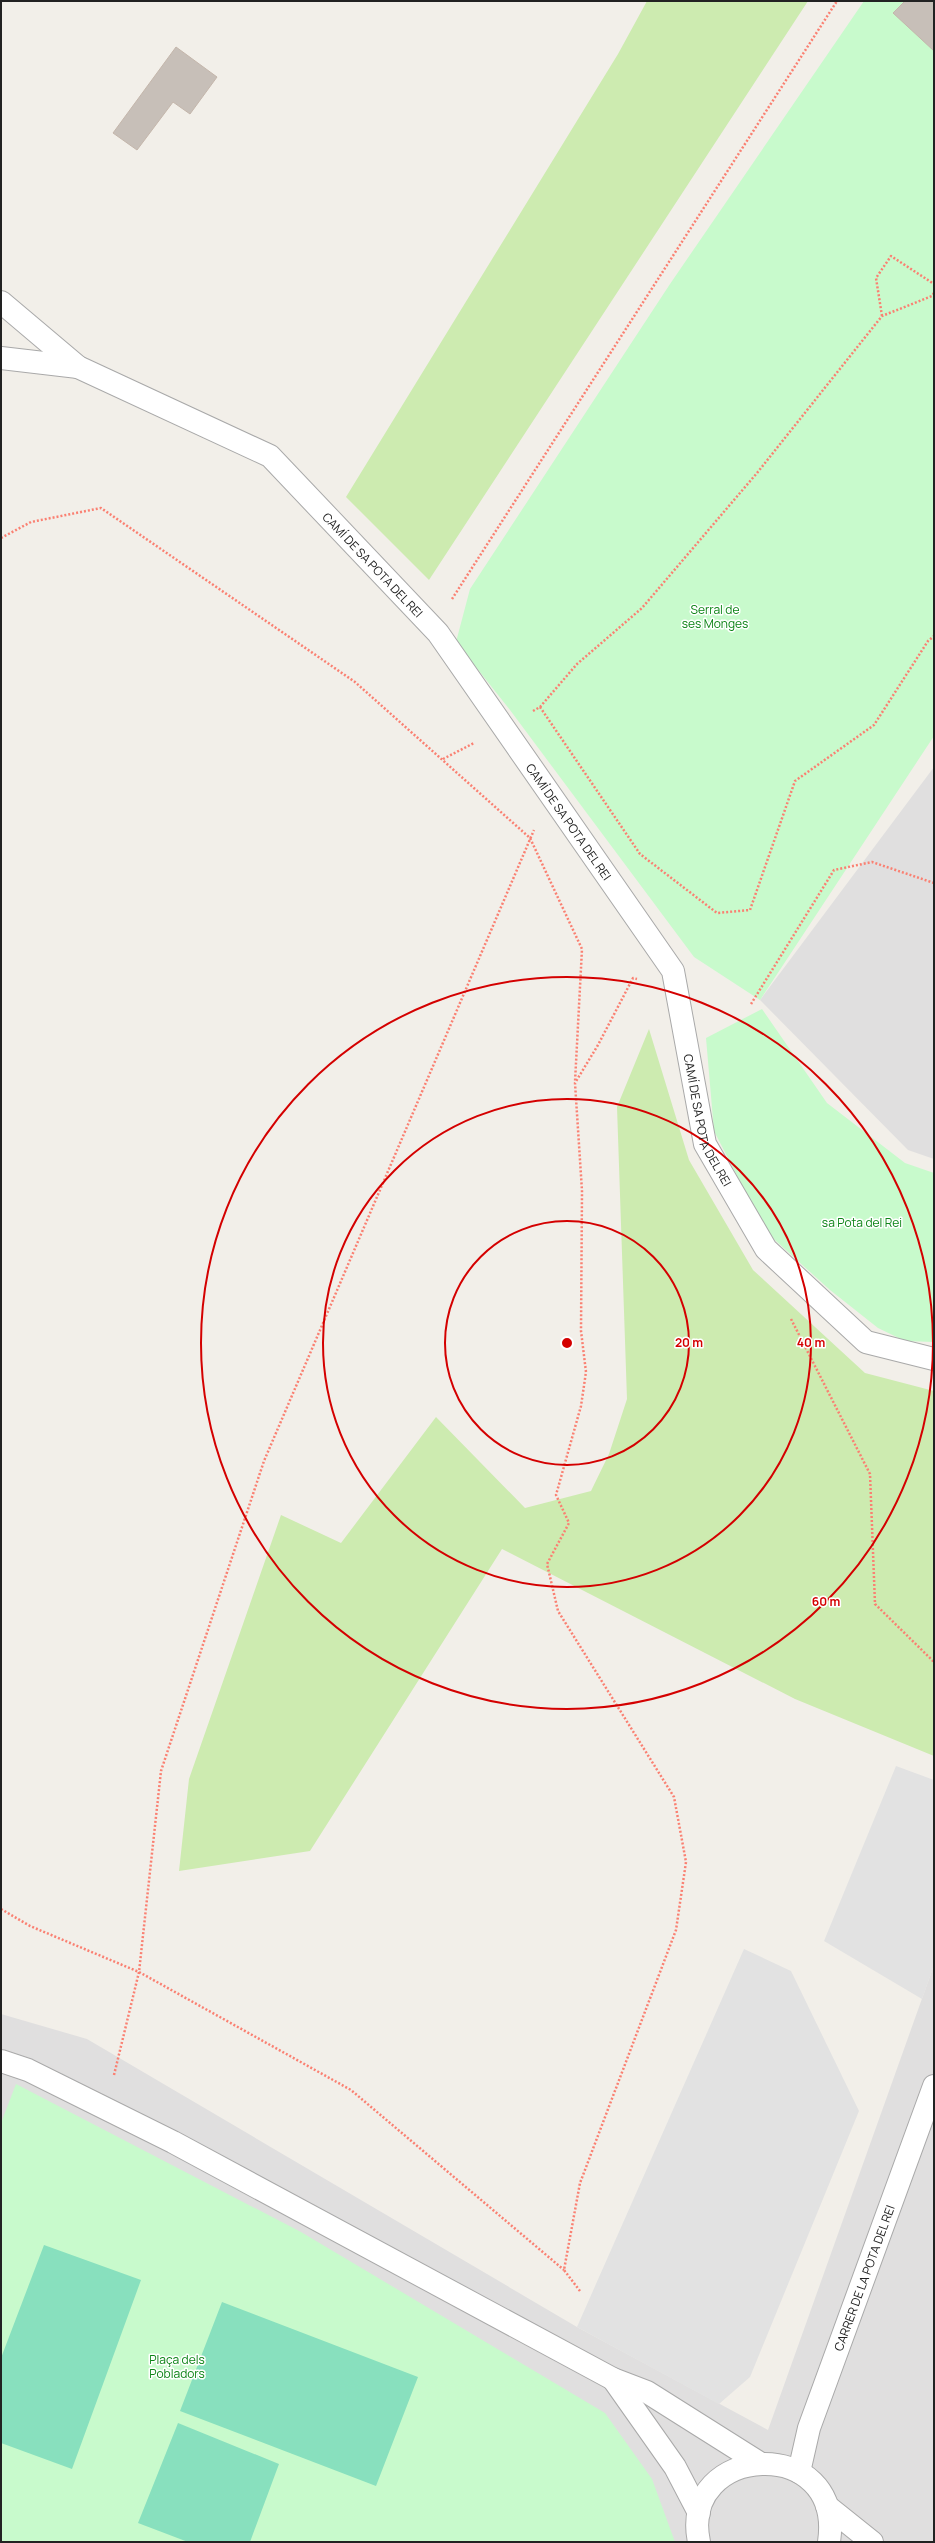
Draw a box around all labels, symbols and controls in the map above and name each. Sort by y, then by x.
street label: CAMÍ DE SA POTA DEL REI [319,508,427,621]
park label: Serral de ses Monges [682,601,748,632]
street label: CAMÍ DE SA POTA DEL REI [522,760,616,883]
street label: CAMÍ DE SA POTA DEL REI [680,1053,736,1189]
park label: sa Pota del Rei [822,1214,902,1231]
text: 20 m [675,1334,703,1351]
text: 40 m [797,1334,825,1351]
centre of rings [560,1336,574,1350]
text: 60 m [812,1593,840,1610]
street label: CARRER DE LA POTA DEL REI [829,2203,898,2353]
park label: Plaça dels Pobladors [149,2351,205,2382]

